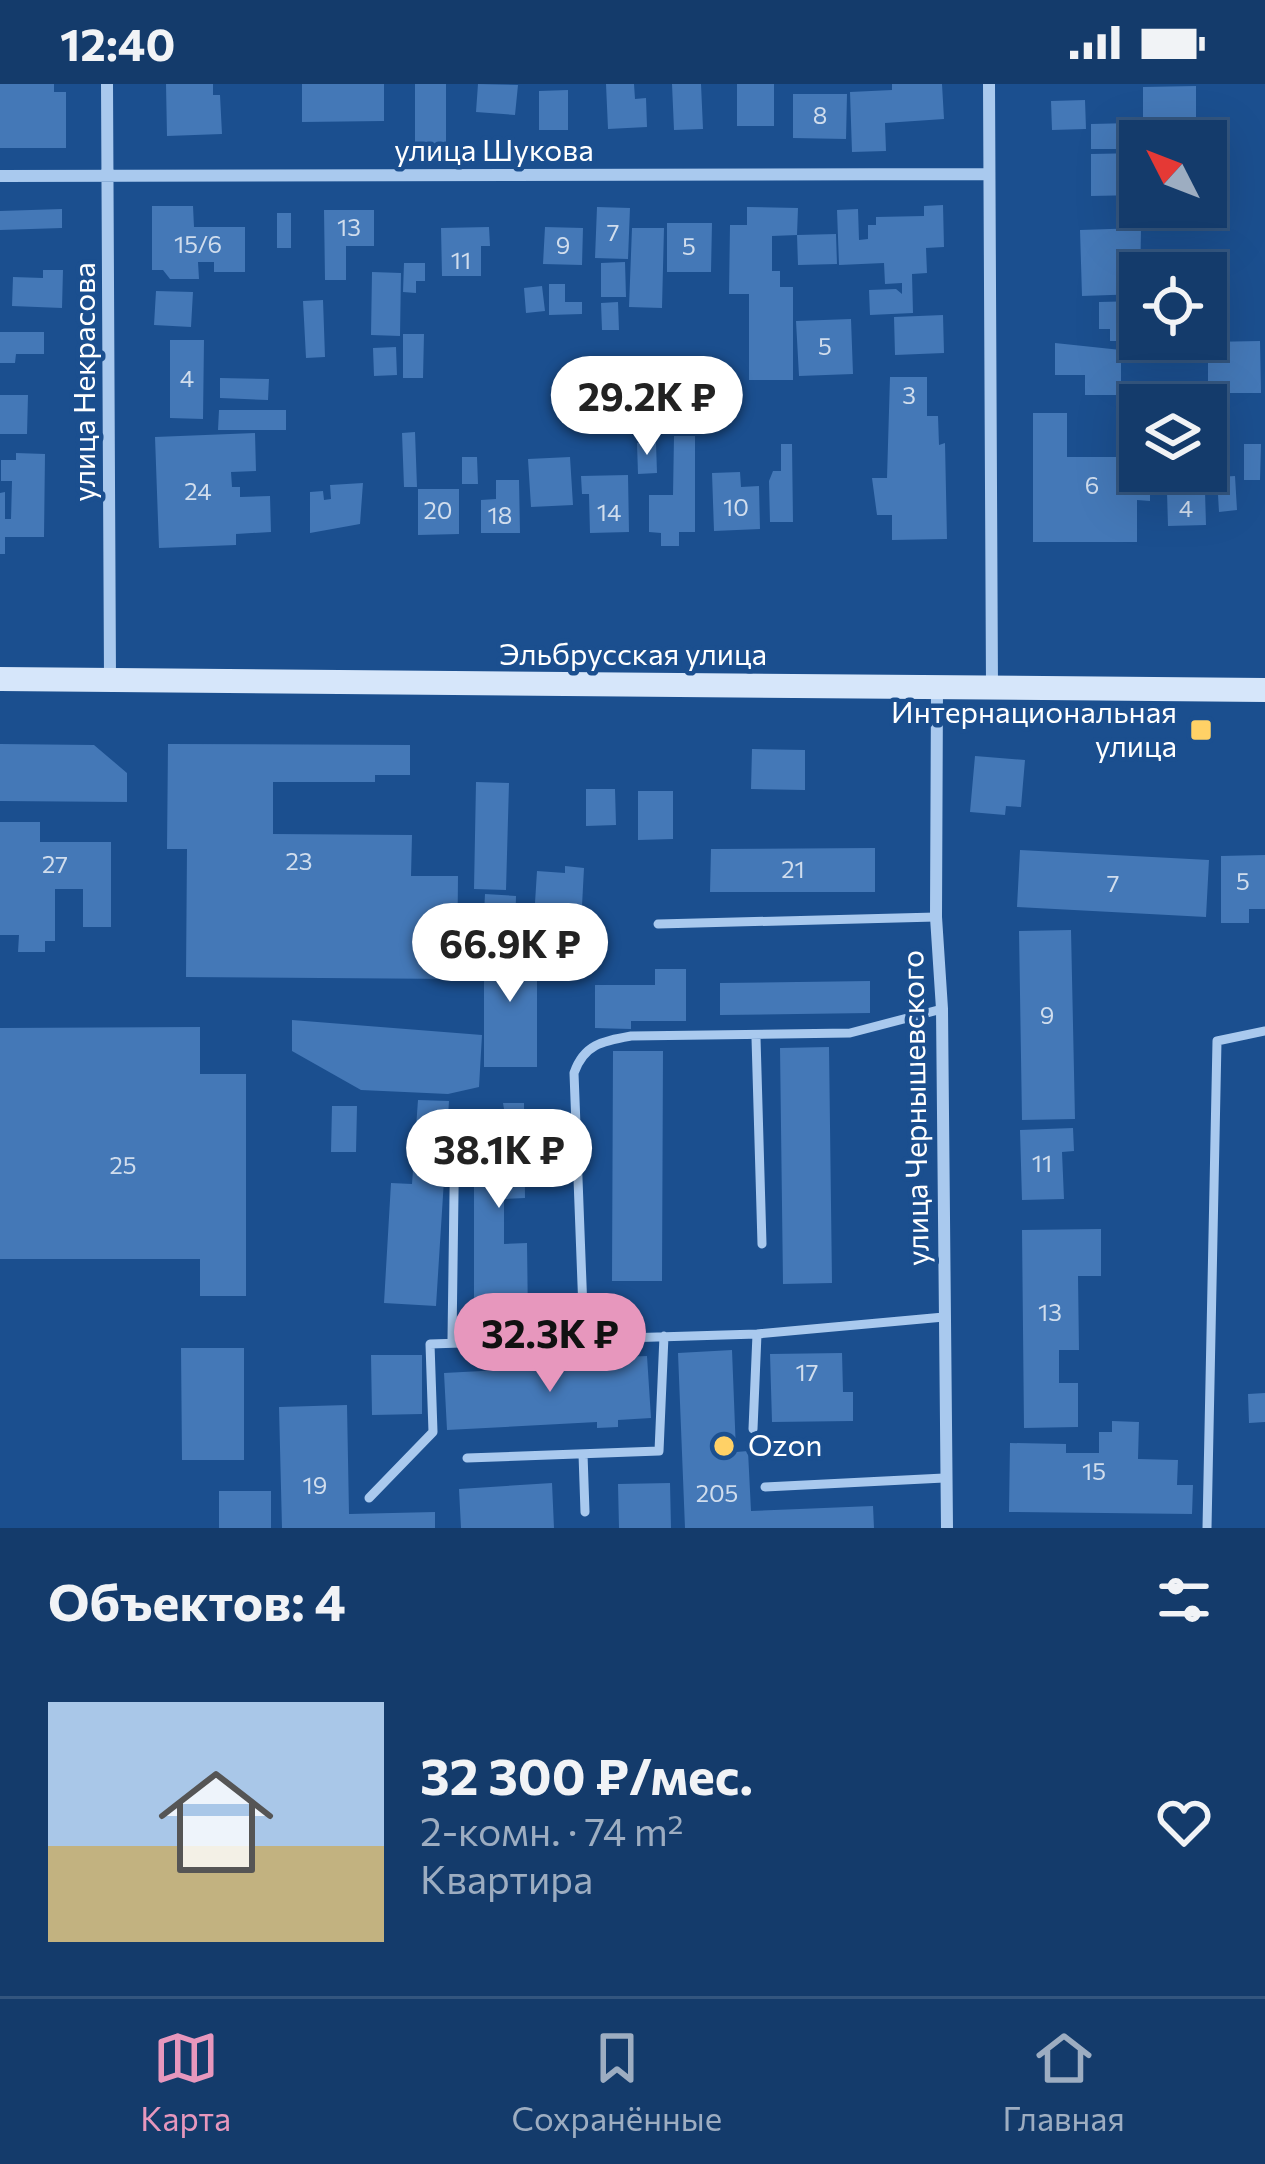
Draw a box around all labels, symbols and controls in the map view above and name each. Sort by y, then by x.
text: 12:40 [60,15,175,70]
house number: 8 [813,100,827,129]
north arrow [1119,120,1227,228]
map controls [1119,120,1227,492]
street label: улица Шукова [394,130,594,167]
house number: 13 [337,212,361,241]
house number: 7 [607,217,619,246]
house number: 15/6 [174,229,222,258]
house number: 9 [556,230,570,259]
house number: 5 [682,231,696,260]
house number: 11 [451,245,471,274]
button: locate [1119,252,1227,360]
street label: улица Некрасова [64,262,101,502]
house number: 5 [818,331,832,360]
pin: 29.2K ₽ [536,356,758,458]
house number: 4 [180,363,194,392]
text: 29.2K ₽ [578,371,716,419]
house number: 3 [902,380,916,409]
button: layers [1119,384,1227,492]
house number: 6 [1085,470,1099,499]
house number: 24 [184,476,212,505]
house number: 10 [723,492,749,521]
house number: 4 [1179,493,1193,522]
house number: 20 [424,495,452,524]
house number: 14 [597,497,621,526]
house number: 18 [488,500,512,529]
street label: Эльбрусская улица [499,634,767,671]
place label: Интернациональная улица [891,692,1177,763]
marker: Интернациональная улица [1188,717,1214,743]
house number: 23 [285,846,313,875]
house number: 27 [42,849,68,878]
house number: 21 [781,854,805,883]
house number: 5 [1236,866,1250,895]
house number: 7 [1107,868,1119,897]
pin: 66.9K ₽ [399,903,621,1005]
text: 66.9K ₽ [439,918,581,966]
street label: улица Чернышевского [892,950,935,1266]
house number: 9 [1040,1000,1054,1029]
pin: 38.1K ₽ [388,1109,610,1211]
text: 38.1K ₽ [433,1124,565,1172]
house number: 11 [1032,1148,1052,1177]
house number: 25 [109,1150,137,1179]
pin: 32.3K ₽ [439,1293,661,1395]
house number: 13 [1038,1297,1062,1326]
text: 32.3K ₽ [481,1308,619,1356]
house number: 17 [796,1357,818,1386]
place label: Ozon [748,1425,823,1462]
marker: Ozon [711,1433,737,1459]
house number: 15 [1082,1456,1106,1485]
house number: 19 [303,1470,327,1499]
house number: 205 [696,1478,738,1507]
icon: filters [1151,1567,1217,1633]
text: Объектов: 4 [48,1569,346,1632]
text: 32 300 ₽/мес. [420,1743,753,1806]
icon: home [144,1750,288,1894]
icon: heart [1151,1789,1217,1855]
text: 2-комн. · 74 m² [420,1806,683,1854]
text: Квартира [420,1854,593,1902]
tab: Карта [140,2025,231,2138]
tab: Сохранённые [511,2025,722,2138]
tab: Главная [1002,2025,1125,2138]

